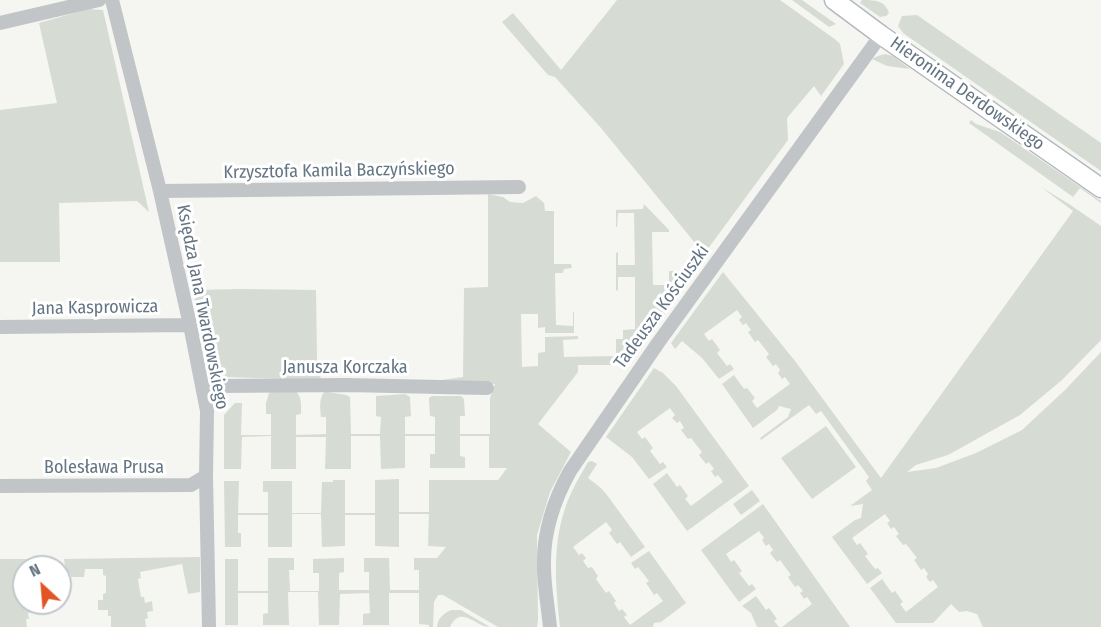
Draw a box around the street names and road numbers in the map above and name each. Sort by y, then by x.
street label: Hieronima Derdowskiego [886,32,1048,156]
street label: Krzysztofa Kamila Baczyńskiego [223,158,455,184]
street label: Księdza Jana Twardowskiego [172,203,232,411]
street label: Tadeusza Kościuszki [610,241,714,373]
street label: Jana Kasprowicza [32,296,158,320]
street label: Janusza Korczaka [282,357,408,379]
street label: Bolesława Prusa [44,457,164,479]

